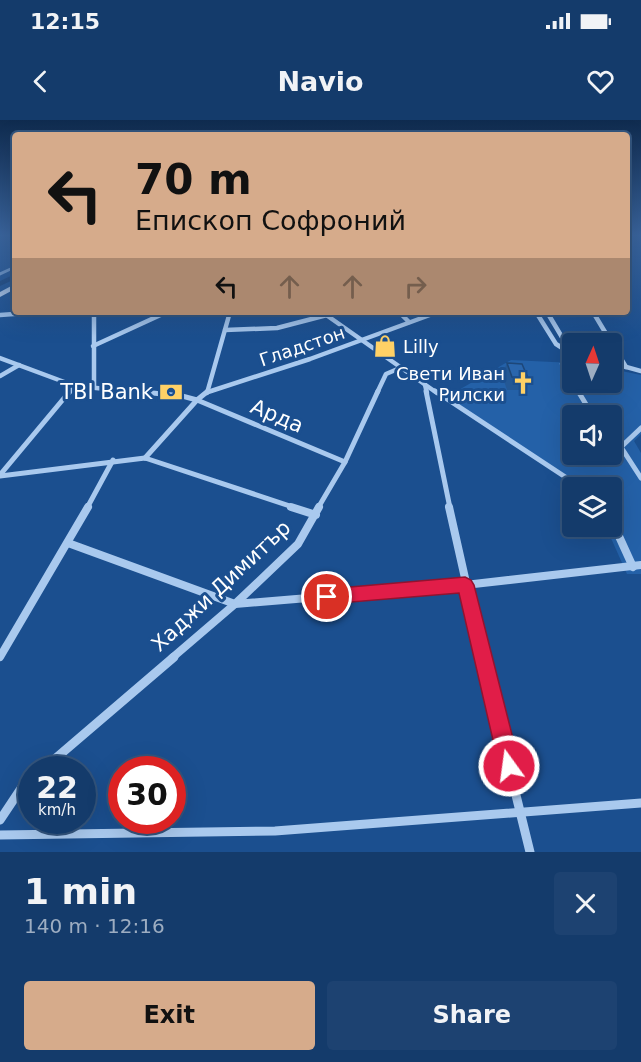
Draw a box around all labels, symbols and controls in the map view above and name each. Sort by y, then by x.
text: 12:15 [30,9,100,34]
icon: back [24,65,57,98]
icon: heart [584,65,617,98]
text: Navio [277,66,364,97]
text: 70 m [135,155,252,204]
icon: left [36,156,114,234]
text: Епископ Софроний [135,205,406,236]
icon: left [210,270,243,303]
icon: ahead [273,270,306,303]
icon: ahead [336,270,369,303]
icon: right [399,270,432,303]
street label: Гладстон [256,322,348,370]
shop icon: Lilly [372,333,398,359]
north arrow [562,333,622,393]
map controls [562,333,622,537]
place label: Lilly [403,336,439,357]
place label: Свети Иван Рилски [396,363,505,405]
church icon: Свети Иван Рилски [510,370,536,396]
bank icon: TBI Bank [158,379,184,405]
place label: TBI Bank [59,380,154,404]
street label: Арда [247,394,307,438]
button: sound [562,405,622,465]
button: layers [562,477,622,537]
street label: Хаджи Димитър [147,516,295,656]
pin [301,571,352,622]
icon: arrive [310,580,343,613]
position arrow [477,734,541,798]
speed limit sign: 30 [108,756,186,834]
text: 22 [36,770,78,805]
text: km/h [38,801,76,819]
text: 1 min [24,871,137,912]
button: close [554,872,617,935]
text: 140 m · 12:16 [24,914,165,938]
button: Exit [24,981,315,1050]
button: Share [327,981,617,1050]

